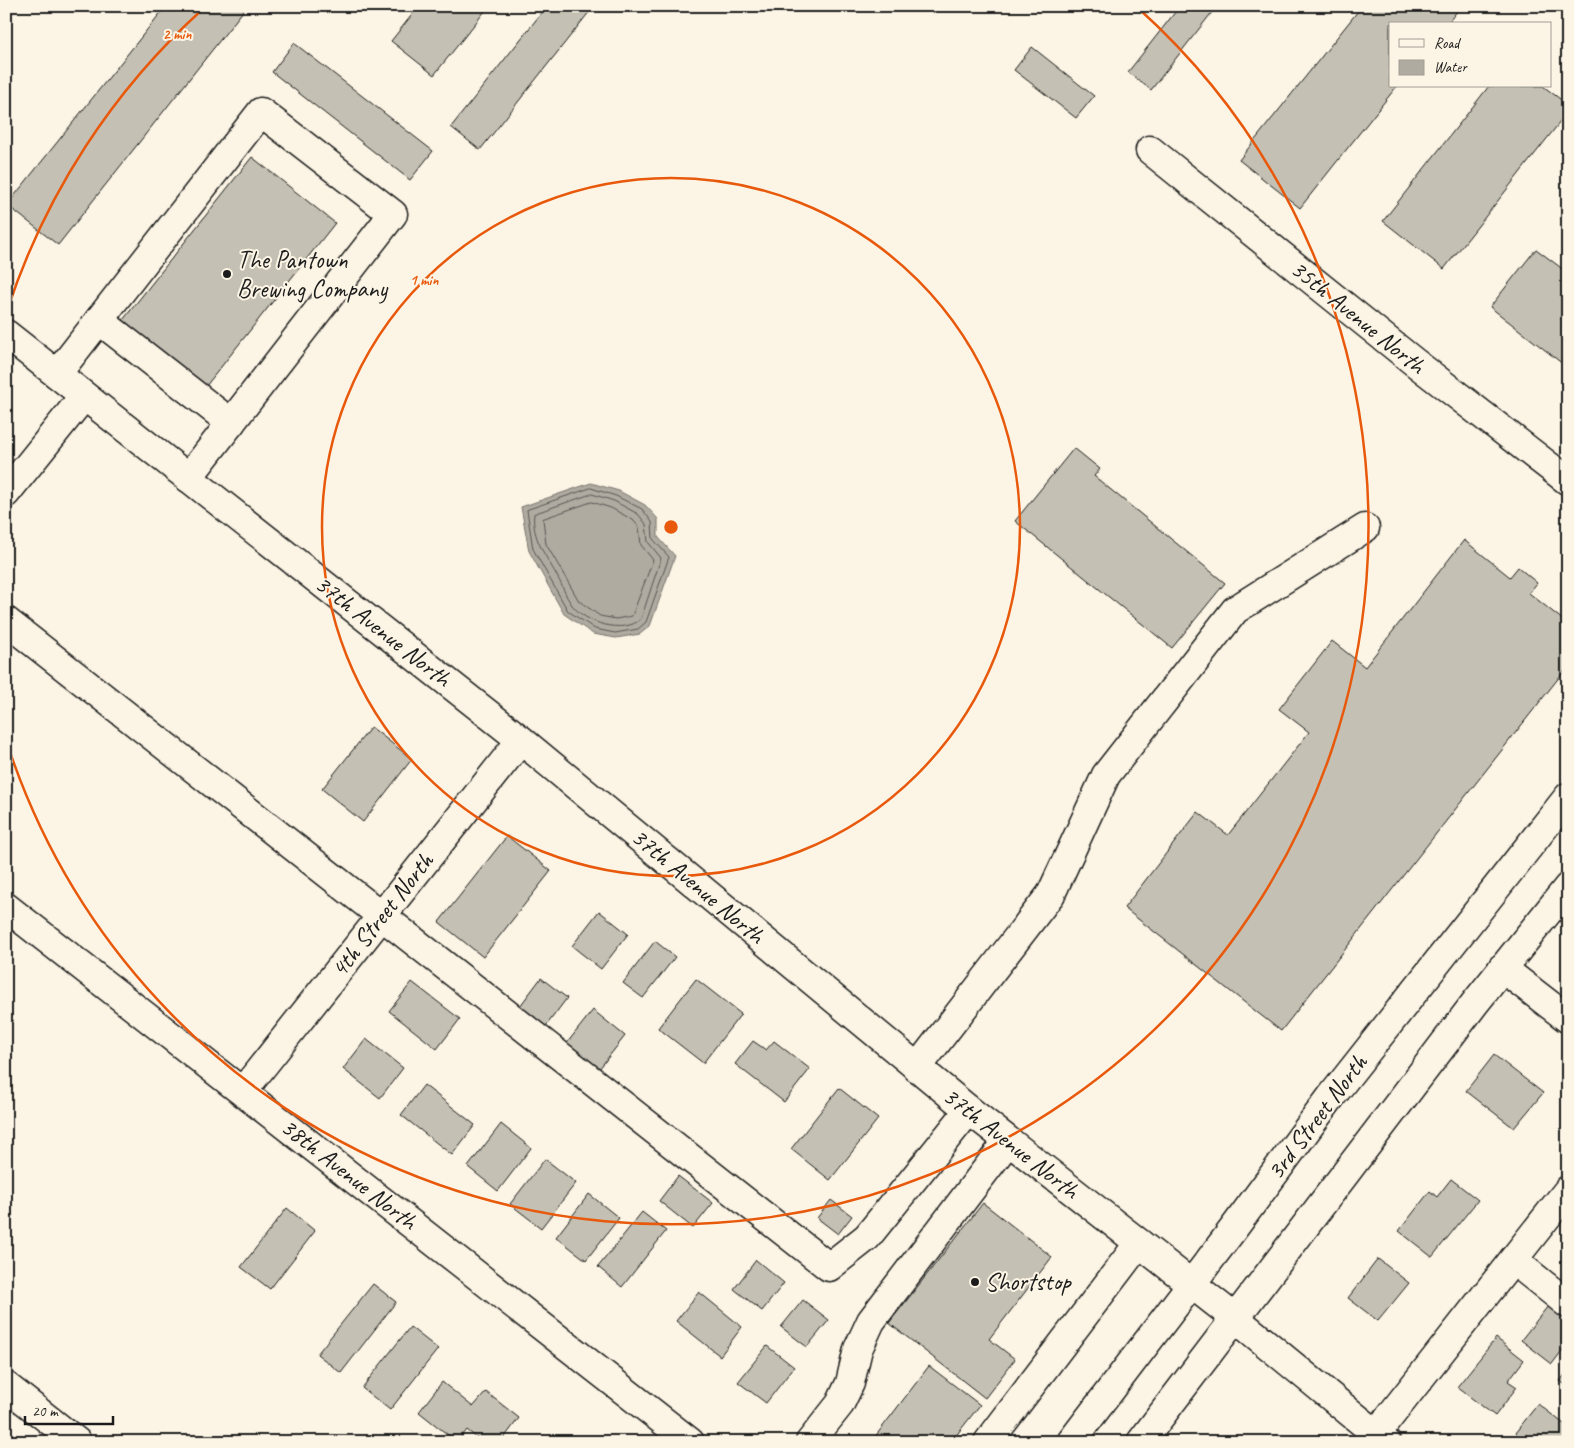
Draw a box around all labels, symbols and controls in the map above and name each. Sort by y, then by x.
legend [1389,22,1552,88]
text: 2 min [163,25,192,44]
text: Road [1434,34,1461,53]
text: Water [1434,58,1468,77]
place label: The Pantown Brewing Company [237,244,388,305]
street label: 35th Avenue North [1284,253,1433,382]
marker: The Pantown Brewing Company [221,268,233,280]
text: 1 min [410,271,439,290]
centre of rings [662,518,680,536]
street label: 37th Avenue North [308,568,459,695]
street label: 37th Avenue North [625,821,772,952]
street label: 4th Street North [323,845,442,984]
street label: 3rd Street North [1260,1047,1375,1186]
street label: 37th Avenue North [936,1080,1087,1207]
street label: 38th Avenue North [274,1111,425,1238]
place label: Shortstop [985,1266,1072,1298]
marker: Shortstop [969,1276,981,1288]
scale bar [25,1393,112,1425]
text: 20 m [32,1402,59,1421]

